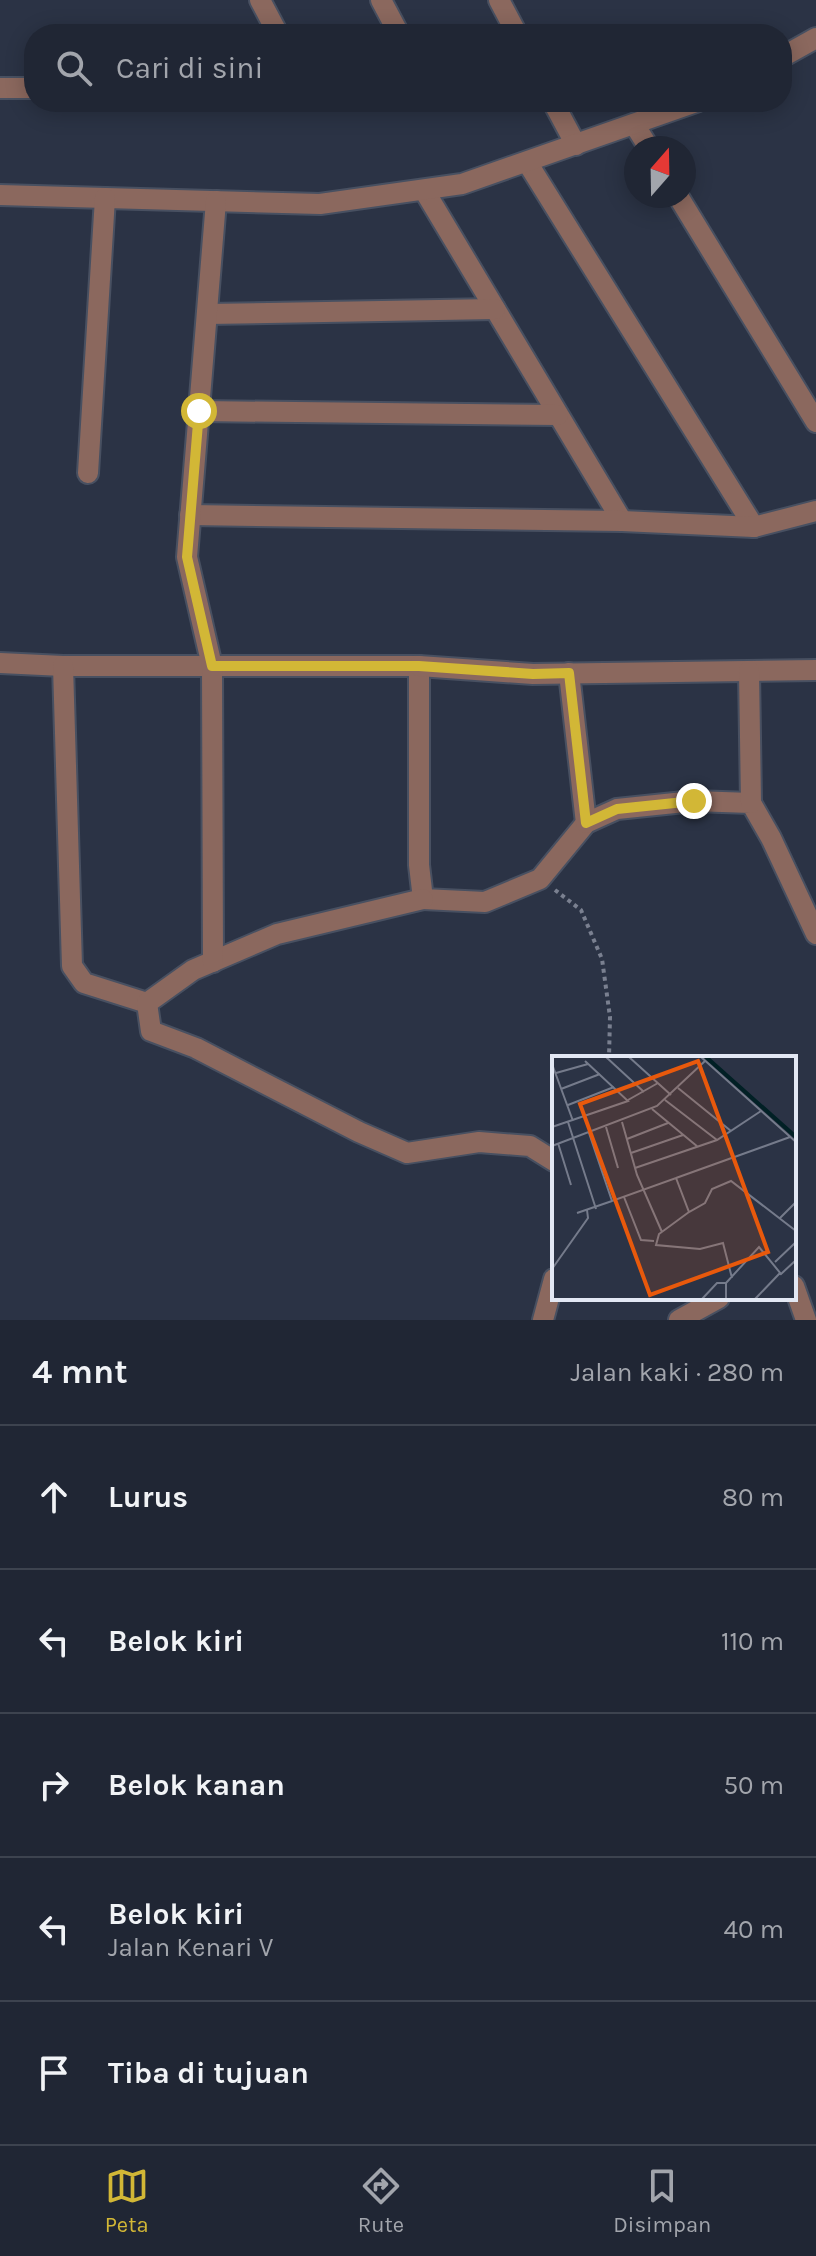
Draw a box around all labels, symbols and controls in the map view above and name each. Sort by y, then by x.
search box [24,24,792,112]
icon: search [52,46,96,90]
text: Cari di sini [116,50,263,86]
north arrow [624,136,696,208]
route start [181,393,217,429]
route end [676,783,712,819]
inset map [552,1056,796,1300]
text: 4 mnt [32,1352,128,1392]
text: Jalan kaki · 280 m [570,1357,784,1388]
icon: ahead [32,1475,76,1519]
text: Lurus [108,1479,188,1515]
text: 80 m [722,1482,784,1513]
icon: left [32,1619,76,1663]
text: Belok kiri [108,1623,244,1659]
text: 110 m [721,1626,784,1657]
icon: right [32,1763,76,1807]
text: Belok kanan [108,1767,285,1803]
text: 50 m [723,1770,784,1801]
text: Belok kiri [108,1896,244,1932]
icon: left [32,1907,76,1951]
text: 40 m [724,1914,784,1945]
text: Jalan Kenari V [108,1932,273,1963]
icon: arrive [32,2051,76,2095]
text: Tiba di tujuan [108,2055,309,2091]
tab: Peta [105,2164,149,2238]
tab: Rute [358,2164,404,2238]
tab: Disimpan [613,2164,711,2238]

